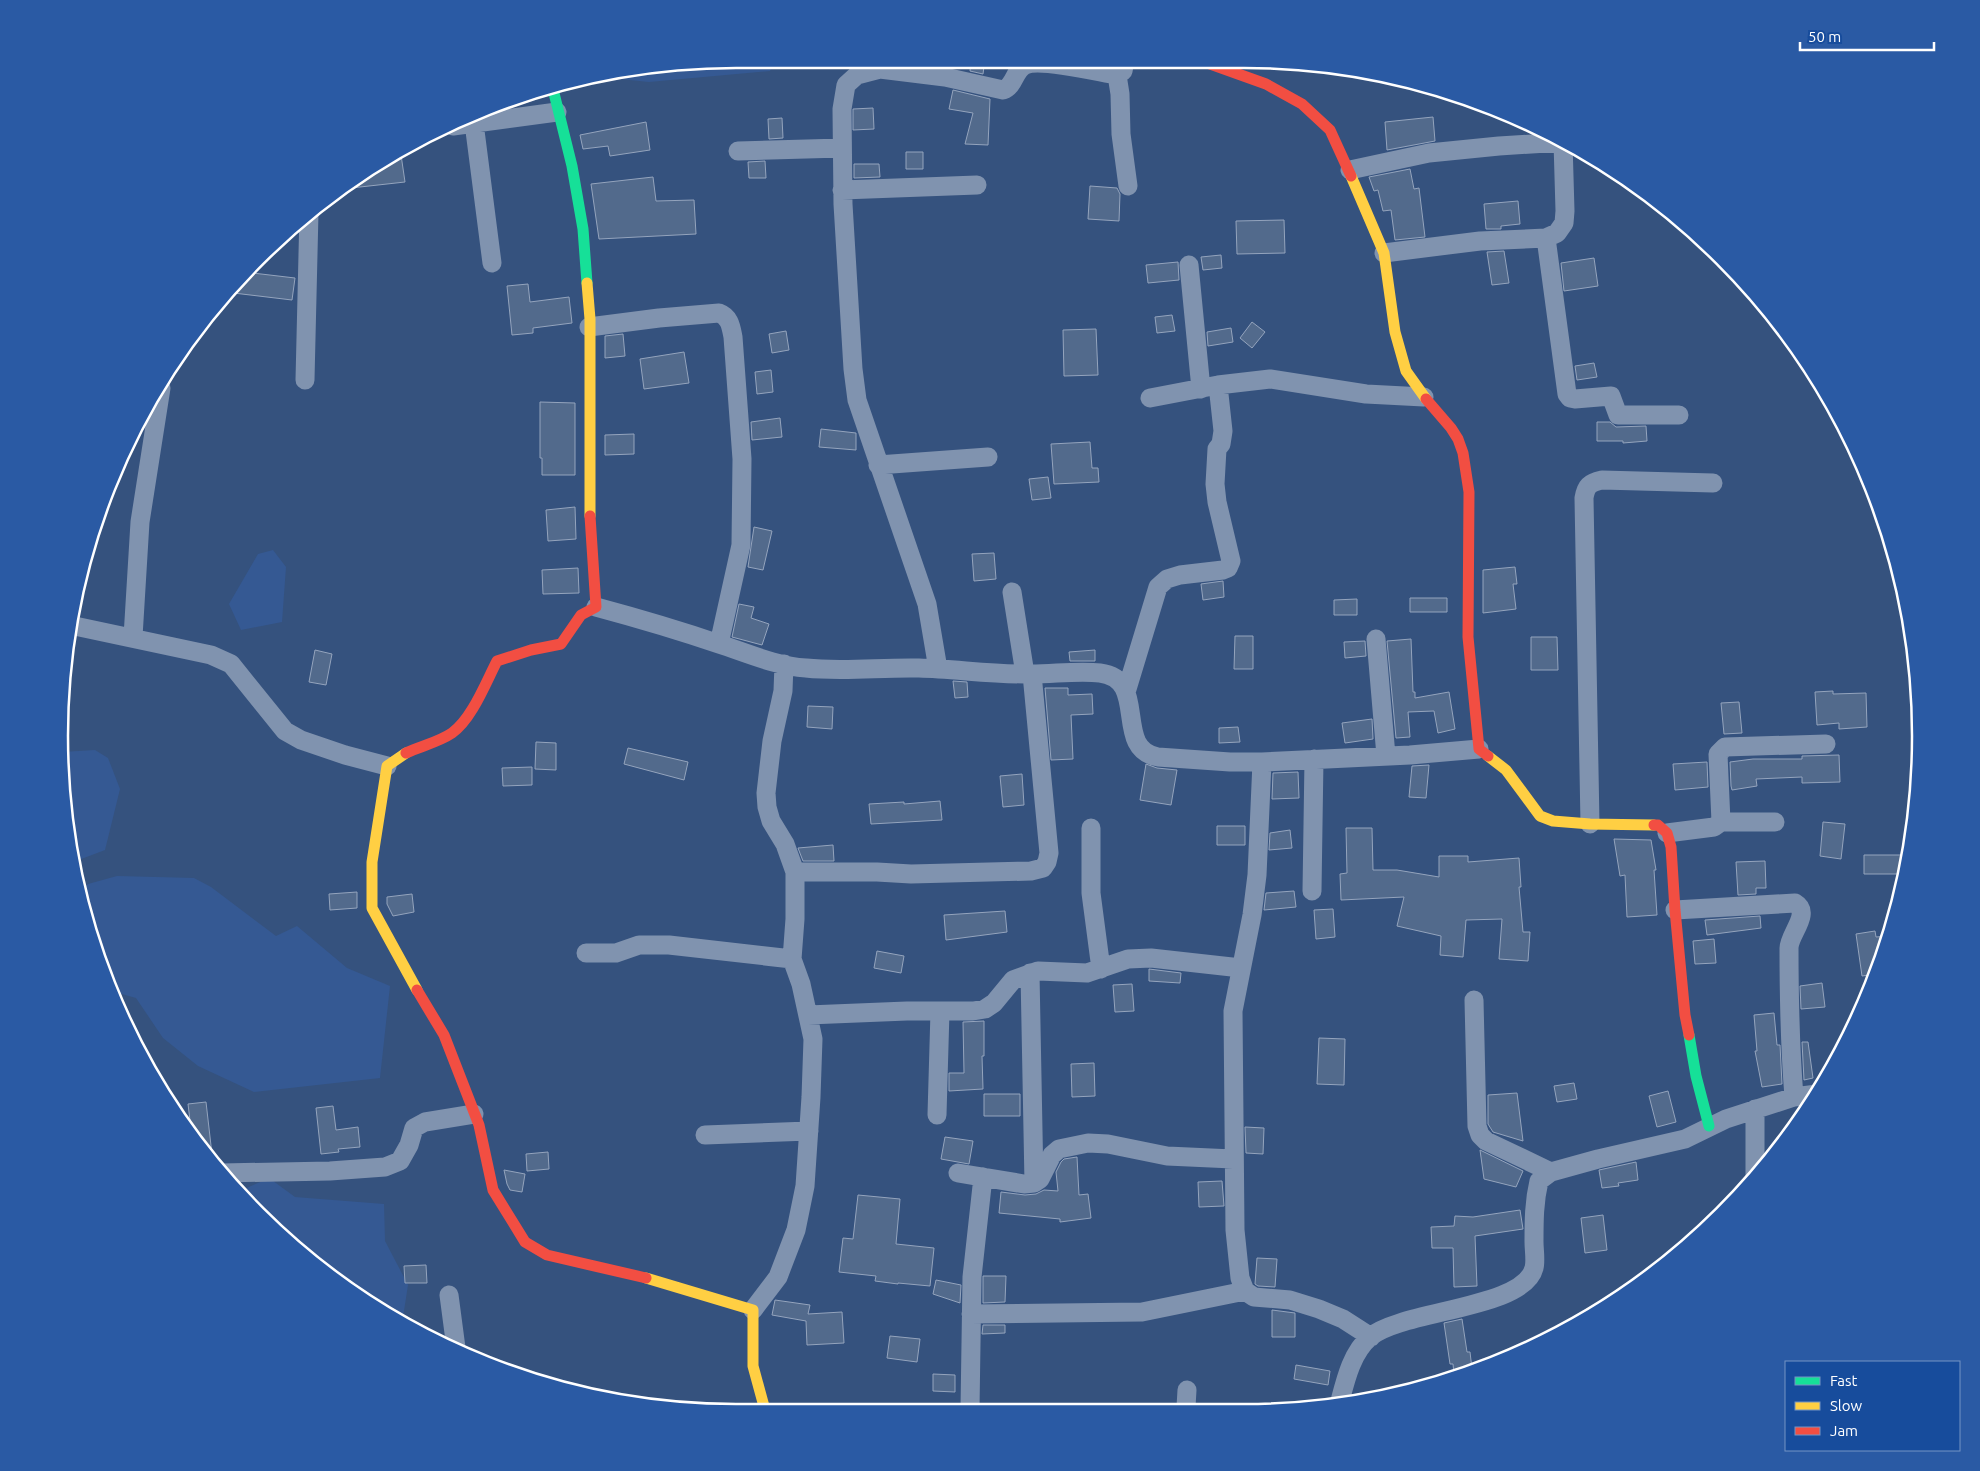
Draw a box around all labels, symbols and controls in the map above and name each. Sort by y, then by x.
scale bar [1800,20,1934,52]
text: 50 m [1808,28,1841,45]
legend [1785,1361,1960,1451]
text: Fast [1830,1372,1858,1389]
text: Slow [1830,1397,1863,1414]
text: Jam [1830,1422,1858,1439]

